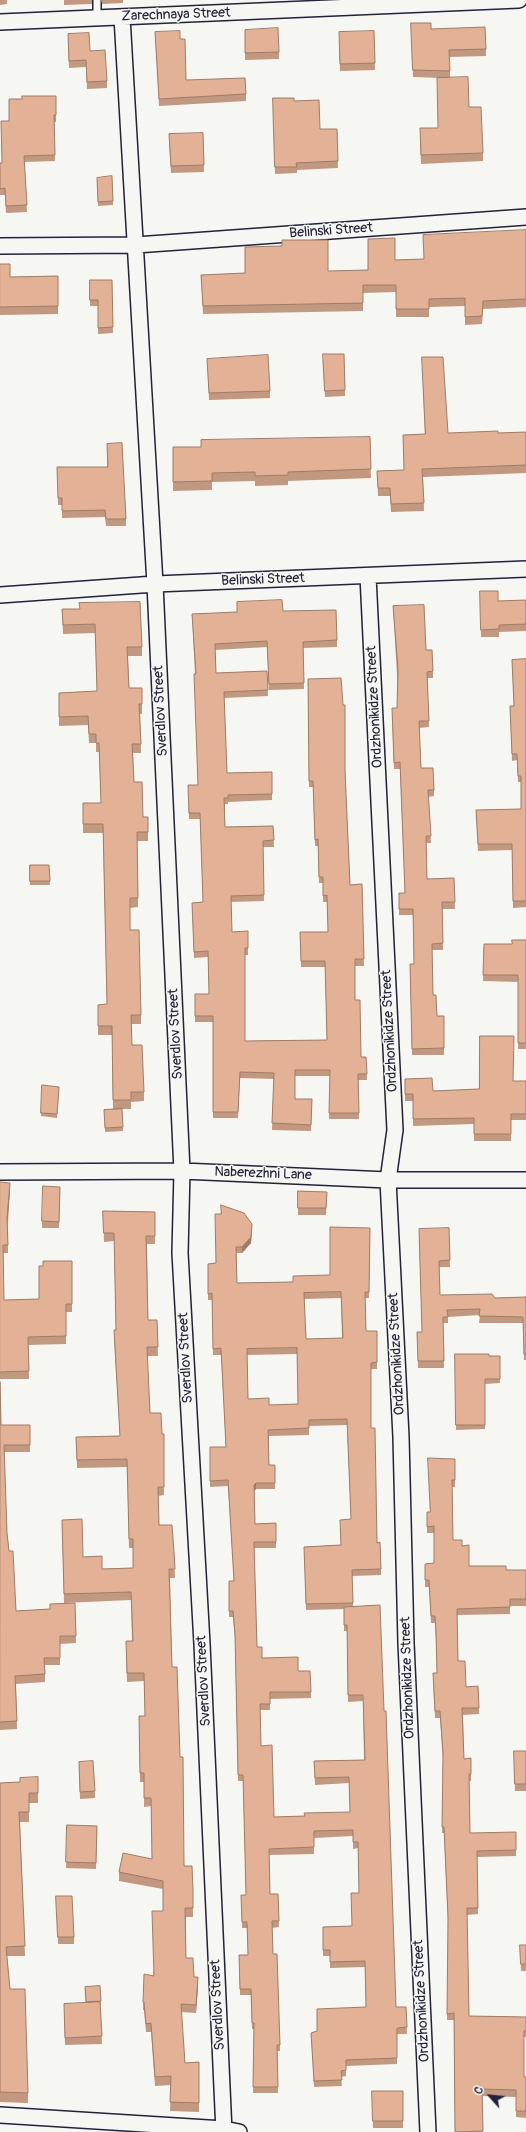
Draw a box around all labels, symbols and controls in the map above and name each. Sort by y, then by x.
street label: Zarechnaya Street [121,5,231,25]
street label: Belinski Street [289,220,373,242]
street label: Belinski Street [221,570,305,590]
street label: Ordzhonikidze Street [363,645,387,769]
street label: Sverdlov Street [150,665,172,757]
street label: Ordzhonikidze Street [378,969,402,1093]
street label: Sverdlov Street [165,988,187,1080]
street label: Naberezhni Lane [214,1164,312,1184]
street label: Ordzhonikidze Street [385,1292,409,1416]
street label: Sverdlov Street [175,1312,197,1404]
street label: Ordzhonikidze Street [397,1616,419,1740]
street label: Sverdlov Street [193,1635,215,1727]
street label: Ordzhonikidze Street [410,1939,434,2063]
street label: Sverdlov Street [207,1959,229,2051]
north arrow [470,2076,510,2116]
text: С [472,2084,486,2096]

